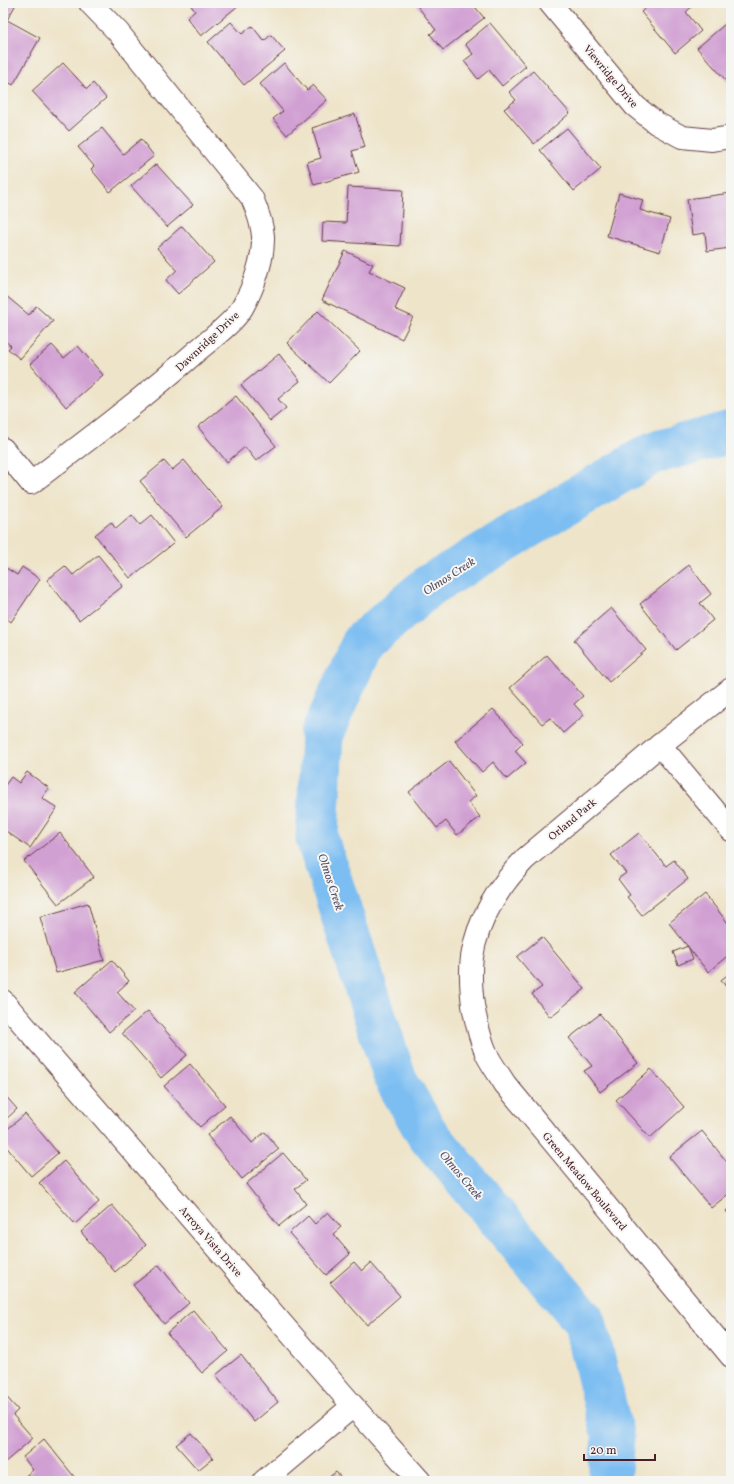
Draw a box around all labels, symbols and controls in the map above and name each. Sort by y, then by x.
street label: Viewridge Drive [579,42,641,112]
street label: Dawnridge Drive [173,309,243,376]
water label: Olmos Creek [420,554,479,600]
street label: Orland Park [546,795,600,845]
water label: Olmos Creek [313,852,347,913]
street label: Green Meadow Boulevard [538,1130,630,1234]
water label: Olmos Creek [435,1148,486,1204]
street label: Arroya Vista Drive [175,1203,245,1281]
scale bar [584,1436,655,1462]
text: 20 m [590,1443,617,1459]

